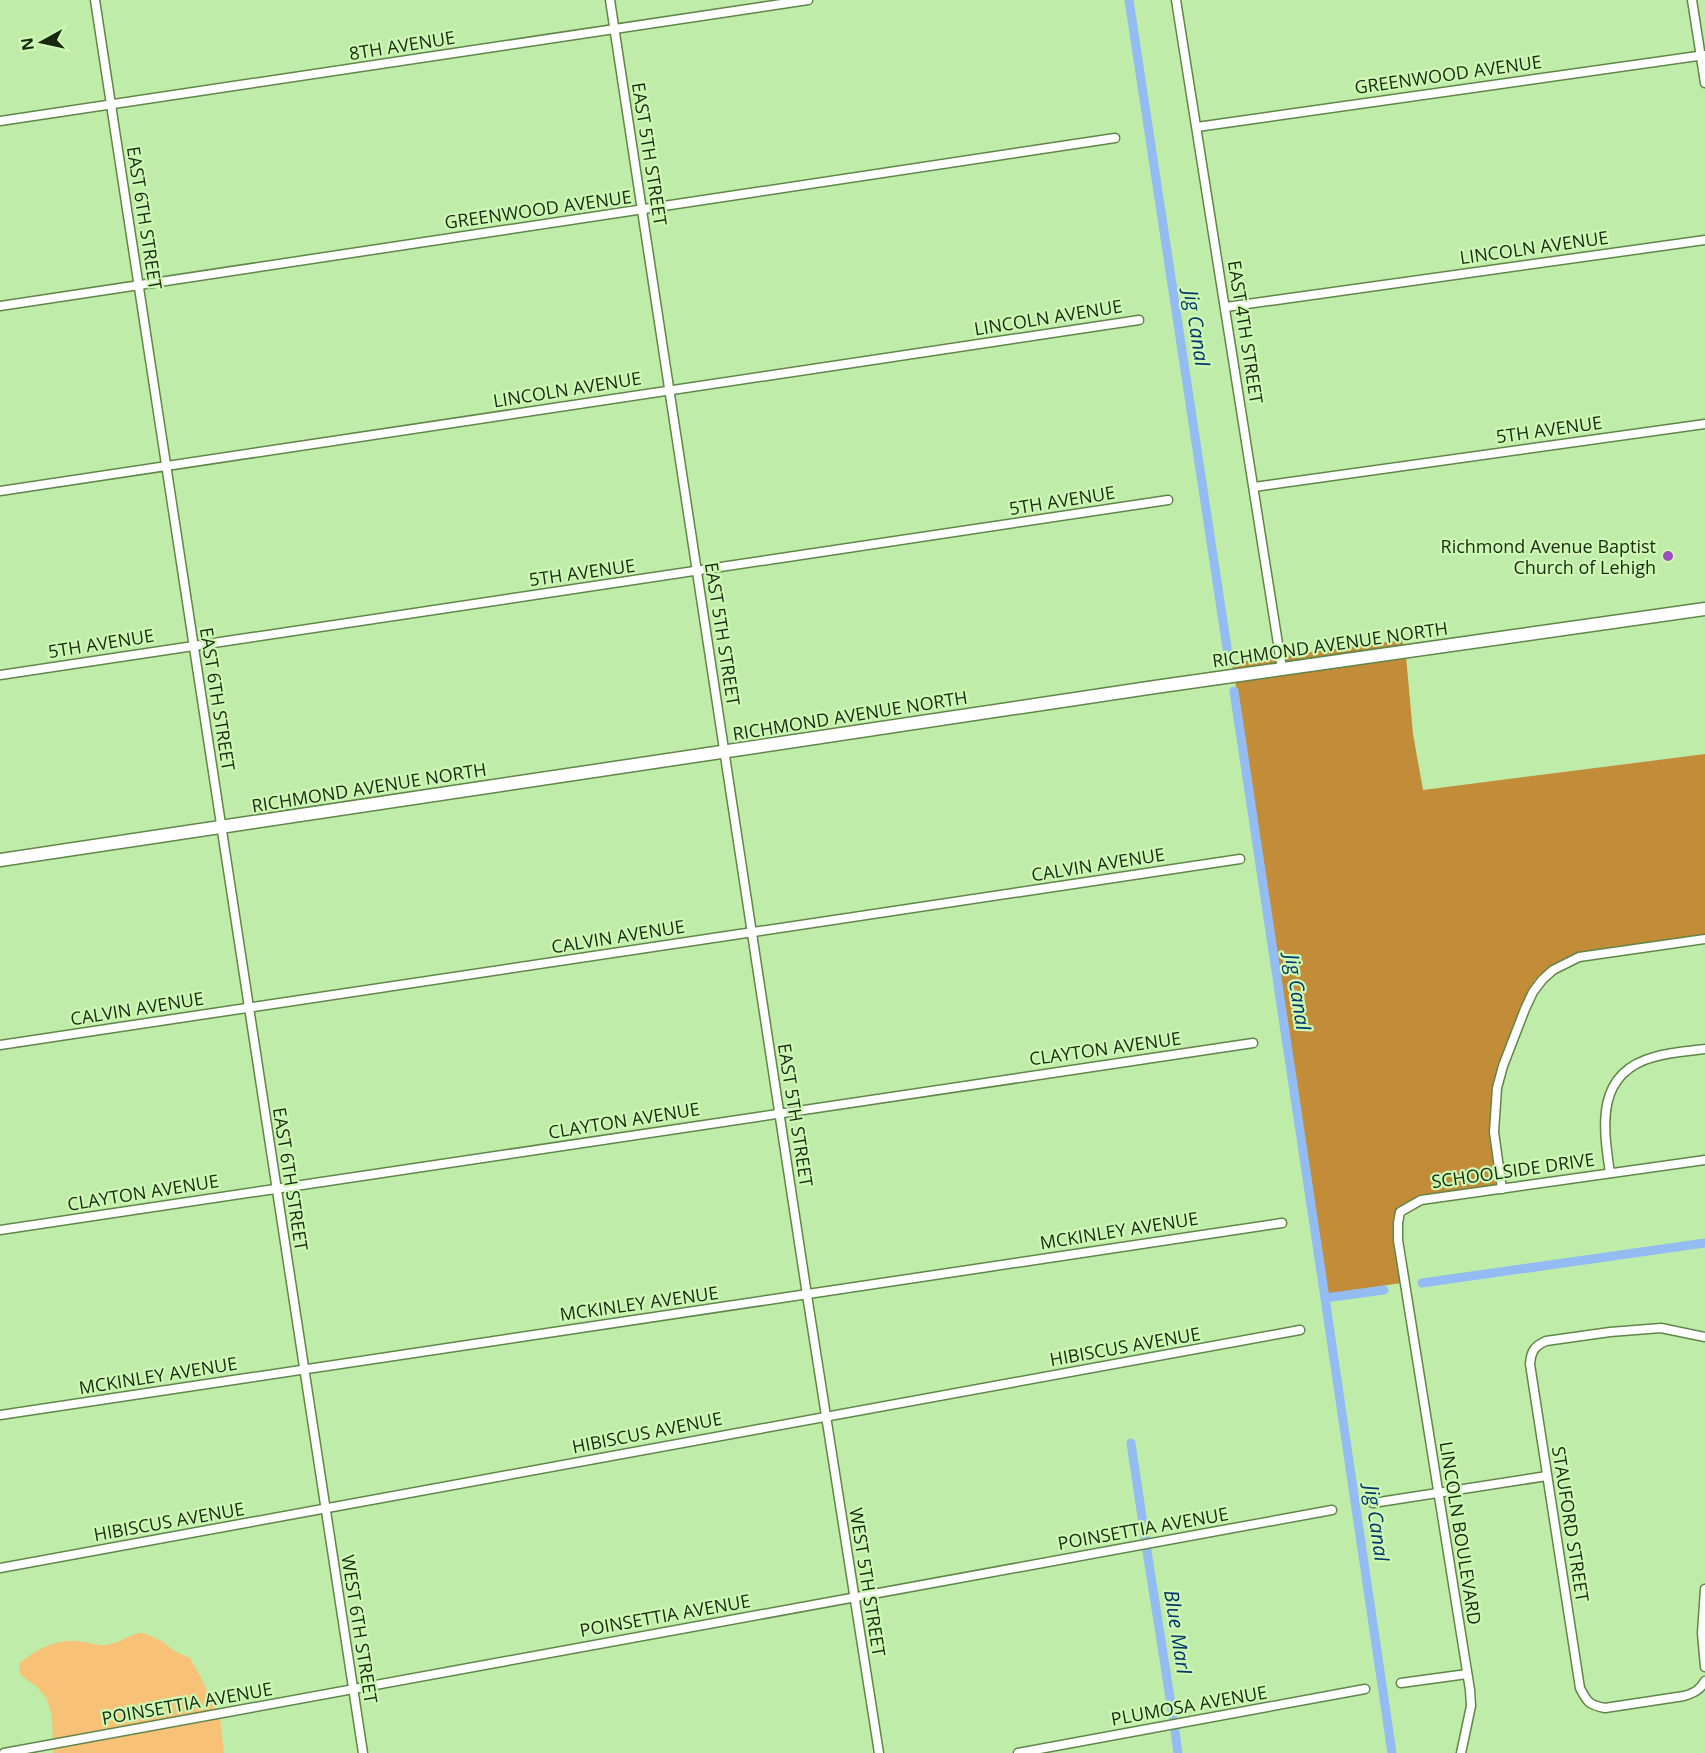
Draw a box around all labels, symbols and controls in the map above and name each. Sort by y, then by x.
north arrow [12,12,72,72]
street label: 8TH AVENUE [347,25,457,65]
text: N [15,36,39,52]
street label: GREENWOOD AVENUE [1353,49,1543,99]
street label: EAST 5TH STREET [627,81,673,227]
street label: EAST 6TH STREET [122,145,168,291]
street label: GREENWOOD AVENUE [443,184,633,234]
street label: LINCOLN AVENUE [1458,225,1610,269]
street label: EAST 4TH STREET [1223,259,1269,405]
water label: Jig Canal [1177,284,1217,369]
street label: LINCOLN AVENUE [972,293,1124,341]
street label: LINCOLN AVENUE [491,365,643,413]
street label: 5TH AVENUE [1494,410,1604,448]
street label: 5TH AVENUE [1007,480,1117,520]
place label: Richmond Avenue Baptist Church of Lehigh [1441,534,1656,579]
marker: Richmond Avenue Baptist Church of Lehigh [1661,549,1675,563]
street label: 5TH AVENUE [527,553,637,591]
street label: EAST 5TH STREET [700,561,746,707]
street label: RICHMOND AVENUE NORTH [1211,616,1449,672]
street label: 5TH AVENUE [46,623,156,663]
street label: EAST 6TH STREET [195,626,241,772]
street label: RICHMOND AVENUE NORTH [731,685,969,745]
street label: RICHMOND AVENUE NORTH [250,757,488,817]
street label: CALVIN AVENUE [1030,842,1166,886]
street label: CALVIN AVENUE [550,914,686,958]
water label: Jig Canal [1278,948,1318,1033]
street label: CALVIN AVENUE [69,986,205,1030]
street label: CLAYTON AVENUE [1028,1025,1182,1071]
street label: EAST 5TH STREET [773,1042,819,1188]
street label: CLAYTON AVENUE [547,1096,701,1144]
street label: EAST 6TH STREET [268,1106,314,1252]
street label: SCHOOLSIDE DRIVE [1430,1147,1596,1193]
street label: CLAYTON AVENUE [66,1168,220,1216]
street label: MCKINLEY AVENUE [1038,1206,1200,1254]
street label: MCKINLEY AVENUE [558,1280,720,1326]
street label: HIBISCUS AVENUE [1048,1321,1202,1371]
street label: MCKINLEY AVENUE [77,1351,239,1399]
street label: HIBISCUS AVENUE [570,1406,724,1458]
street label: LINCOLN BOULEVARD [1435,1440,1487,1626]
street label: STAUFORD STREET [1547,1444,1595,1604]
water label: Jig Canal [1358,1479,1396,1564]
street label: HIBISCUS AVENUE [92,1496,246,1546]
street label: POINSETTIA AVENUE [1056,1501,1230,1555]
street label: WEST 5TH STREET [844,1506,892,1658]
street label: WEST 6TH STREET [336,1553,384,1705]
street label: POINSETTIA AVENUE [578,1588,752,1642]
water label: Blue Marl [1158,1588,1198,1677]
street label: POINSETTIA AVENUE [100,1676,274,1730]
street label: PLUMOSA AVENUE [1109,1679,1269,1731]

